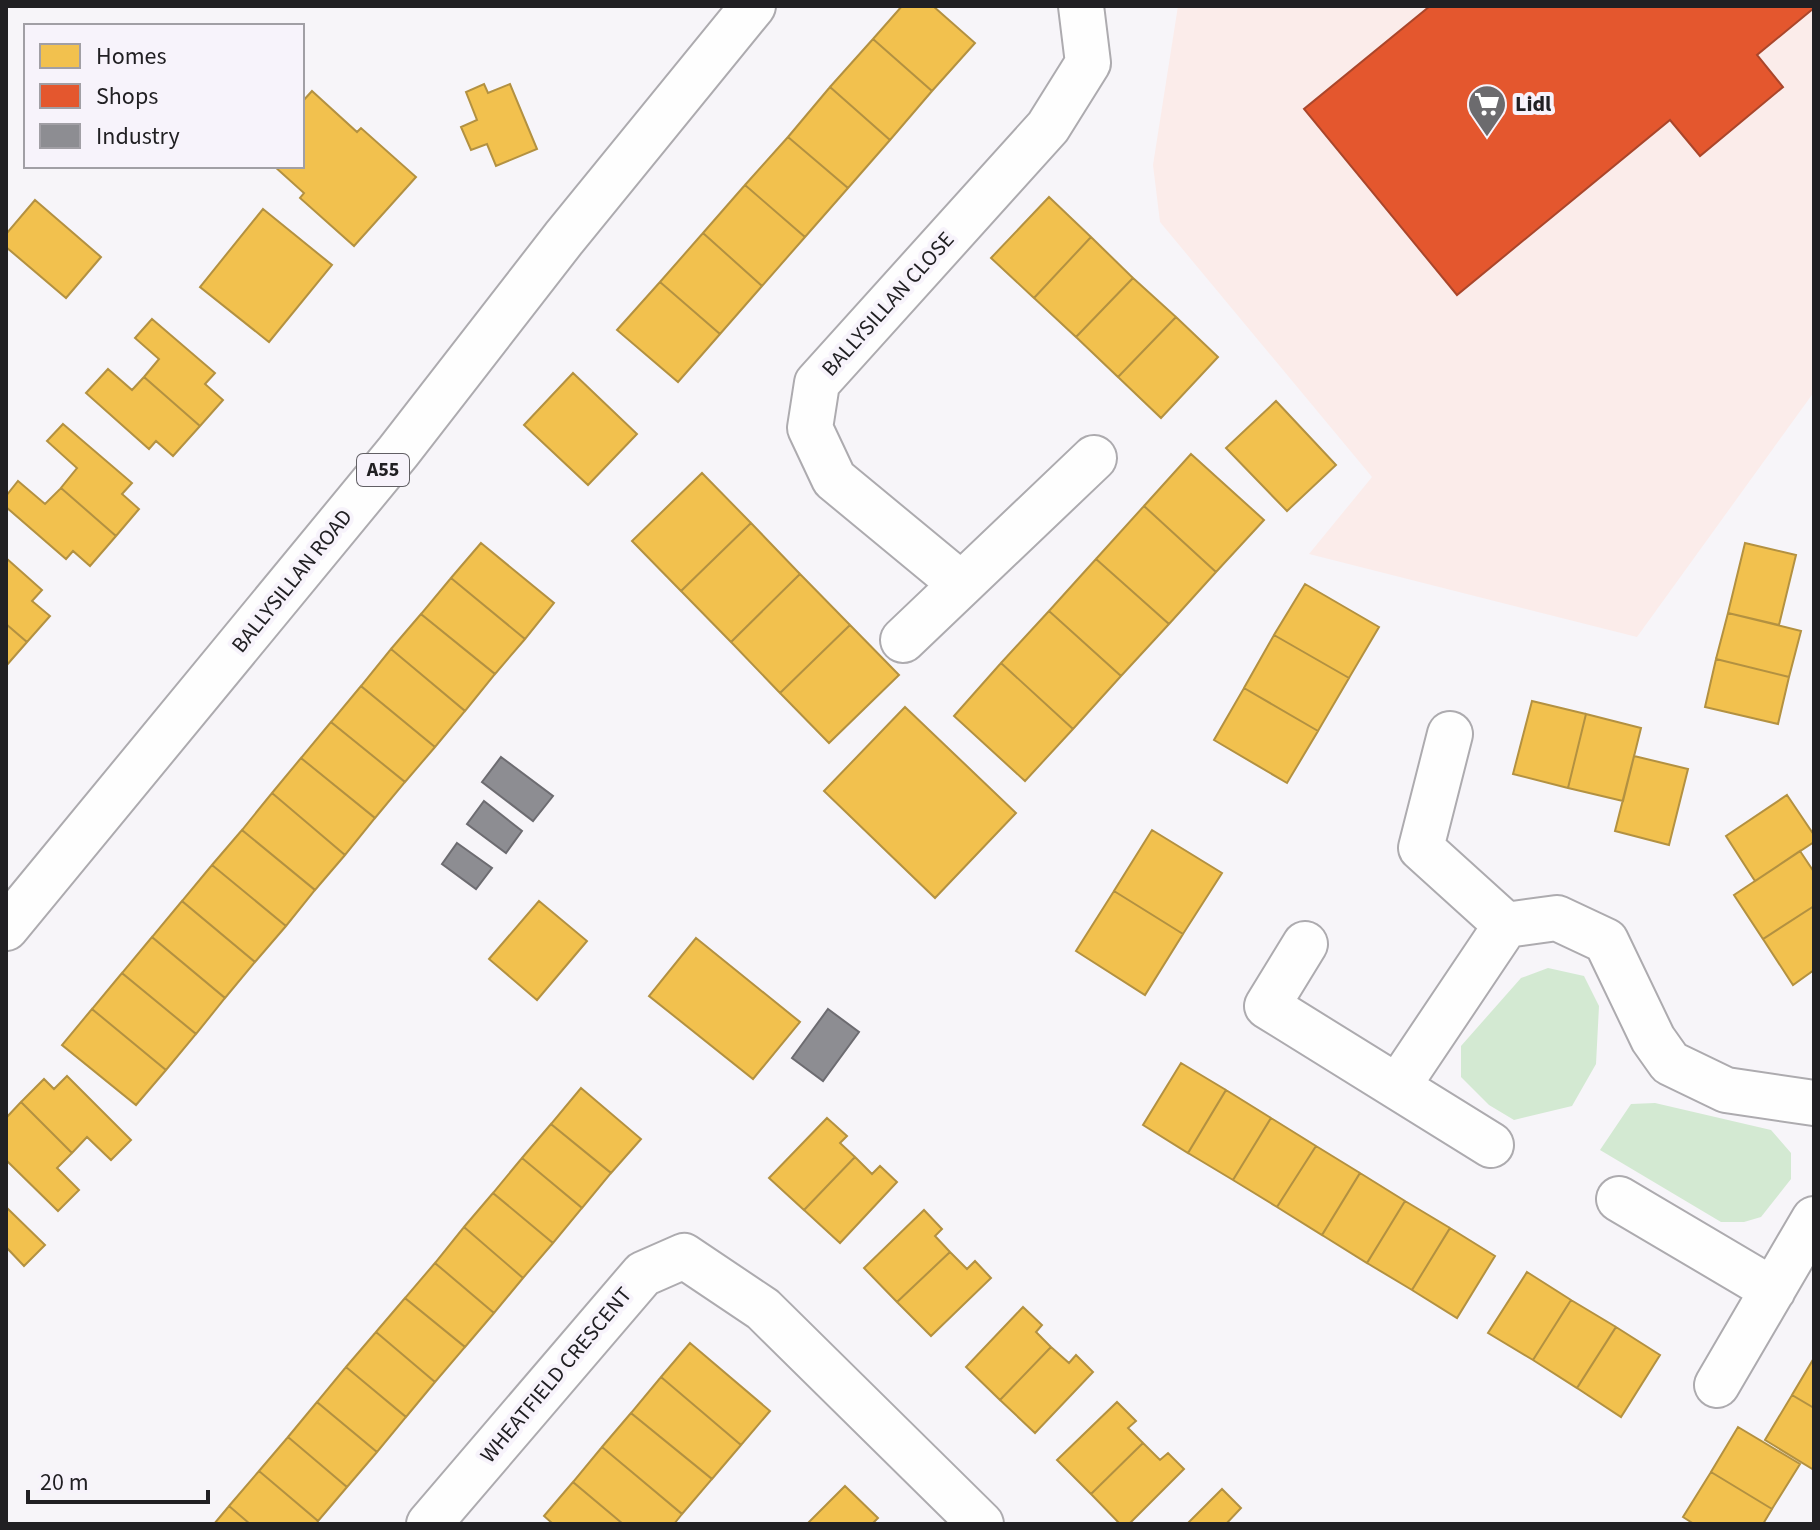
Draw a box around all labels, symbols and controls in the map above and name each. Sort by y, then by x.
legend [24,24,304,168]
text: Homes [96,39,167,74]
text: Shops [96,79,158,114]
supermarket icon: Lidl [1466,83,1508,138]
place label: Lidl [1515,88,1552,120]
text: Industry [96,119,180,154]
street label: BALLYSILLAN CLOSE [814,225,962,383]
road number: A55 [357,454,409,486]
street label: BALLYSILLAN ROAD [224,502,360,660]
street label: WHEATFIELD CRESCENT [473,1280,639,1470]
scale bar [28,1454,208,1504]
text: 20 m [40,1465,89,1500]

